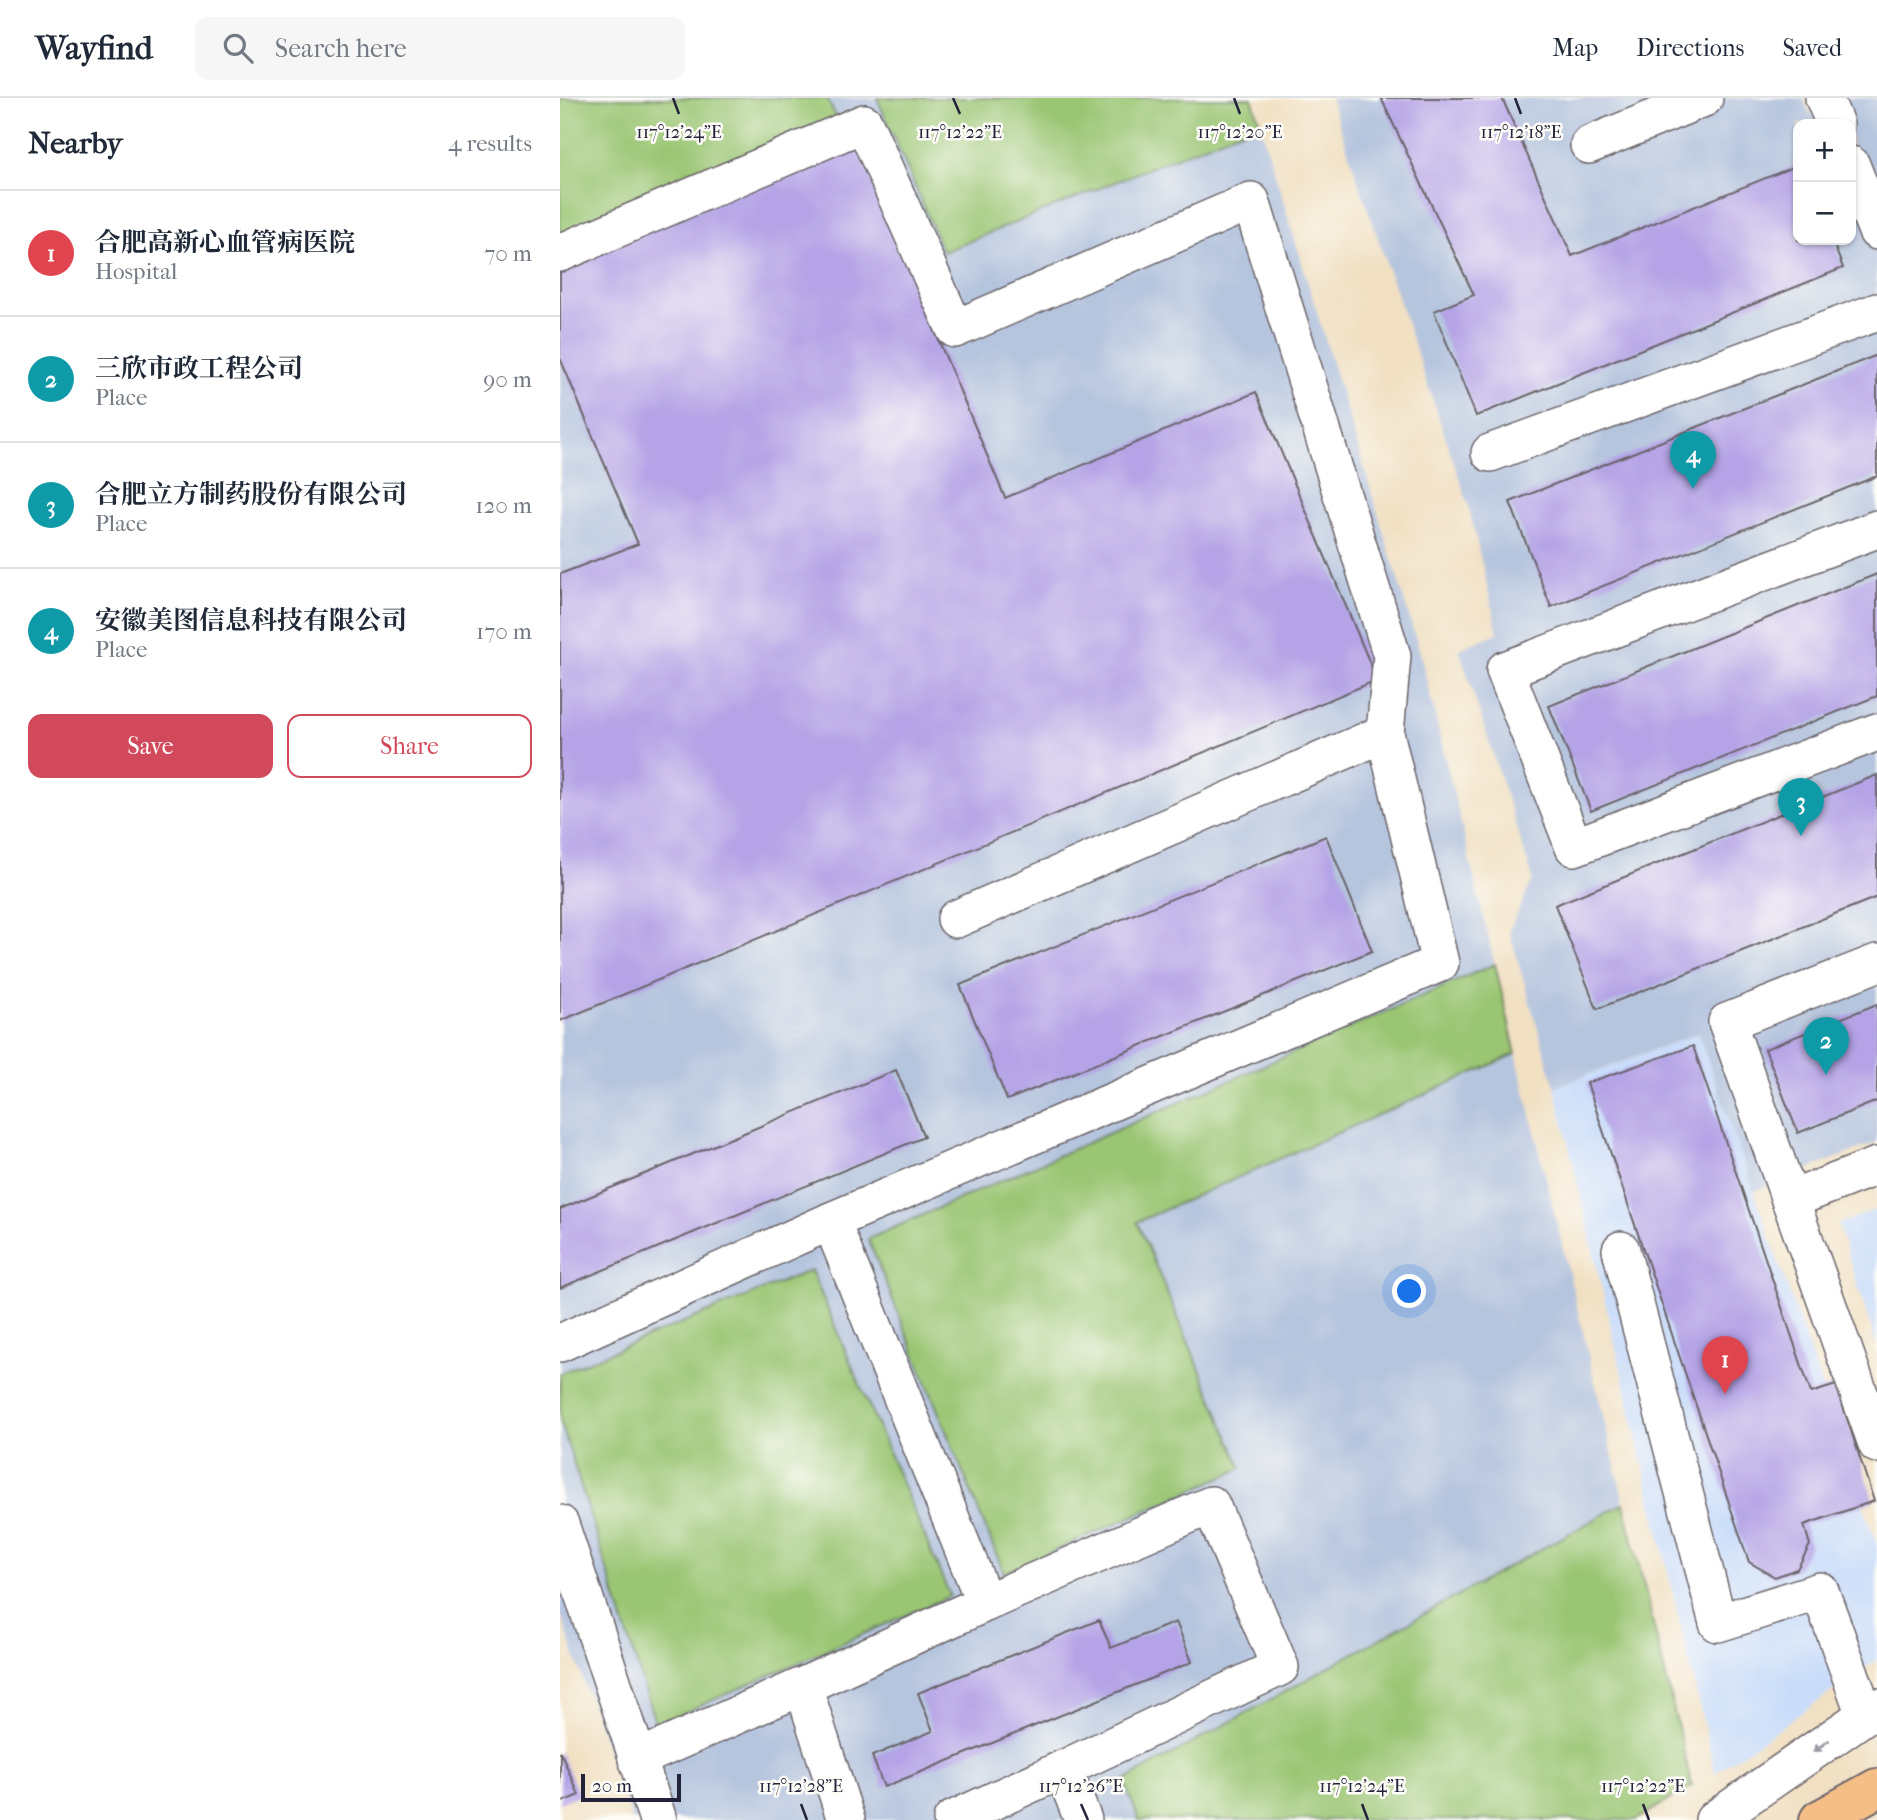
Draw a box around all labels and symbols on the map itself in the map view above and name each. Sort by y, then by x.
text: 117°12'24"E [636,122,722,143]
text: 117°12'22"E [918,122,1002,143]
text: 117°12'20"E [1198,122,1282,143]
text: 117°12'18"E [1480,122,1562,143]
pin: 4 [1670,431,1716,489]
pin: 3 [1778,778,1824,836]
pin: 2 [1803,1017,1849,1075]
your location [1392,1274,1426,1308]
pin: 1 [1702,1336,1748,1394]
one-way arrow [1812,1739,1830,1753]
scale bar [581,1771,681,1803]
text: 117°12'28"E [759,1776,843,1797]
text: 117°12'26"E [1039,1776,1123,1797]
text: 117°12'24"E [1319,1776,1405,1797]
text: 117°12'22"E [1601,1776,1685,1797]

